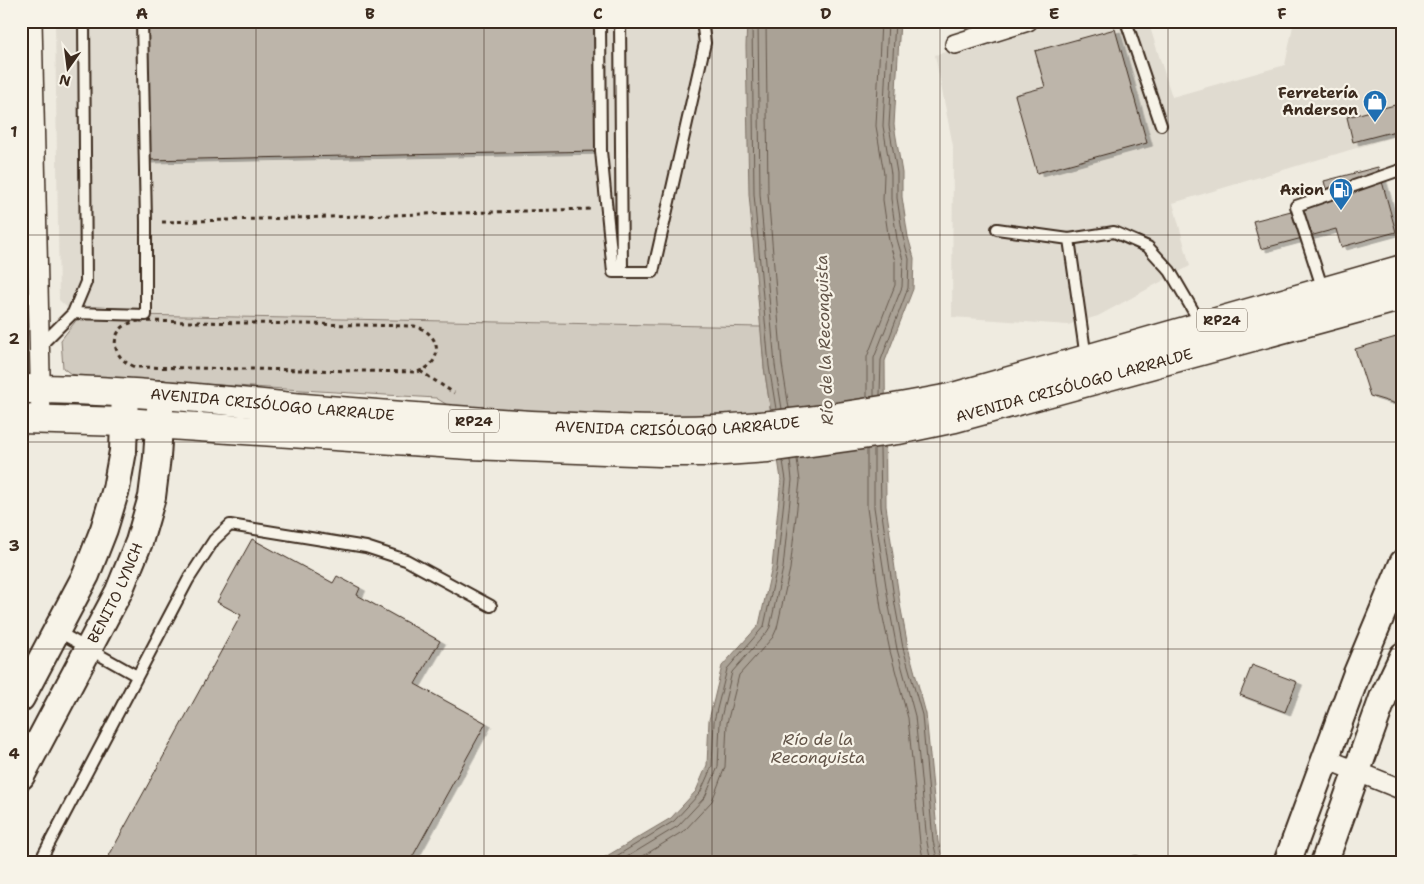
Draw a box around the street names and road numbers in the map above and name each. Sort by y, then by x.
road number: RP24 [1197,308,1247,332]
street label: AVENIDA CRISÓLOGO LARRALDE [953,344,1195,427]
street label: AVENIDA CRISÓLOGO LARRALDE [150,384,395,425]
road number: RP24 [449,410,499,432]
street label: AVENIDA CRISÓLOGO LARRALDE [554,412,801,440]
street label: BENITO LYNCH [83,540,148,647]

